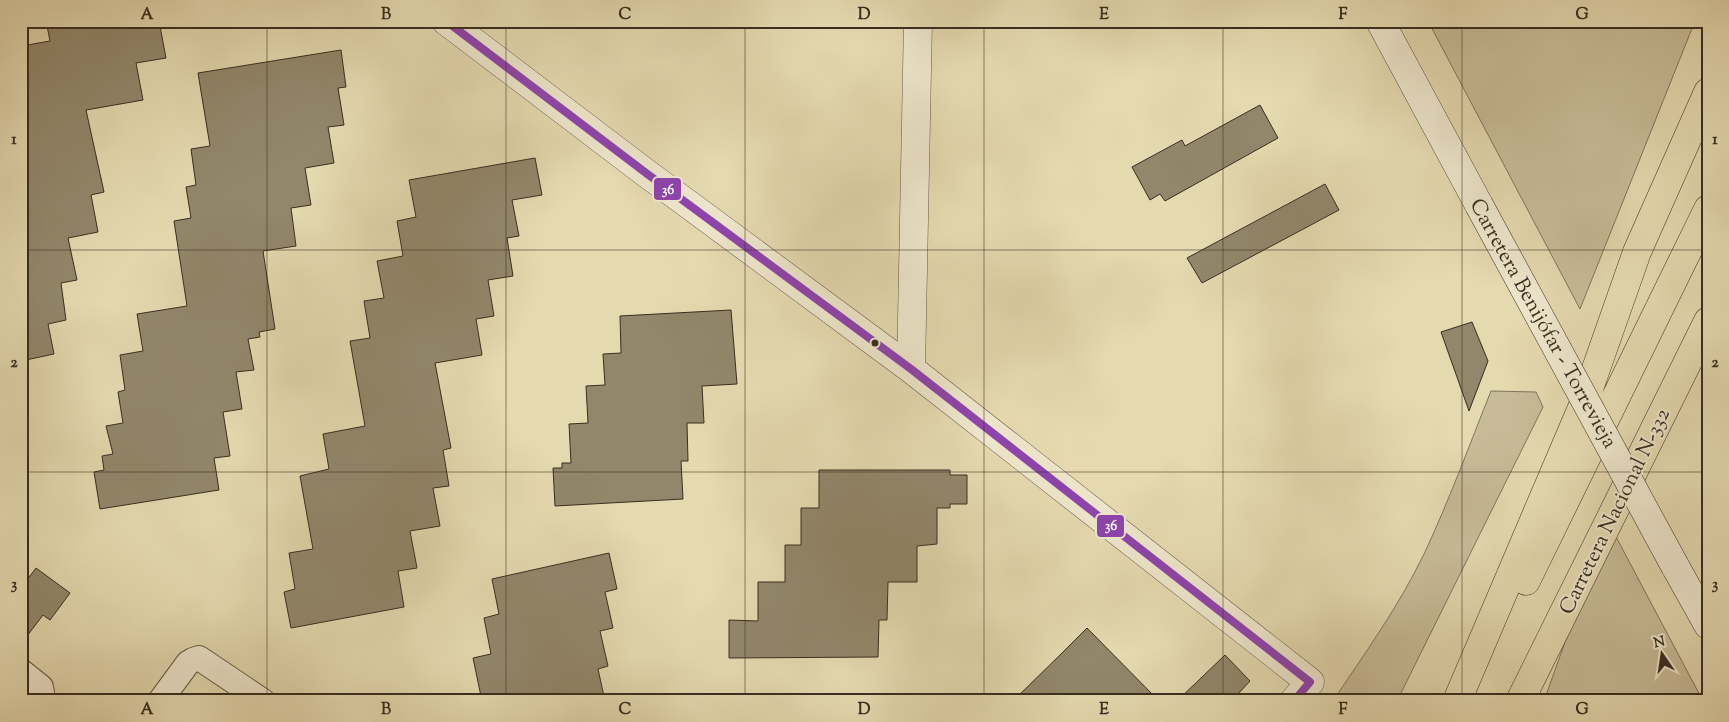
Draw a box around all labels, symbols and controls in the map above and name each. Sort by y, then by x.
text: A [141,4,154,27]
text: B [381,4,391,27]
text: C [619,4,632,27]
text: D [858,4,871,27]
text: E [1099,4,1109,27]
text: F [1339,4,1348,27]
text: G [1575,4,1589,27]
text: 1 [11,129,17,152]
text: 1 [1712,129,1718,152]
line badge: 36 [653,177,682,201]
text: 36 [662,181,674,201]
street label: Carretera Benijófar - Torrevieja [1461,194,1624,455]
unlabelled marker [870,338,880,348]
text: 2 [10,352,18,375]
text: 2 [1711,352,1719,375]
street label: Carretera Nacional N-332 [1553,404,1679,620]
line badge: 36 [1096,514,1125,538]
text: 36 [1105,517,1117,537]
text: 3 [11,574,18,597]
text: 3 [1712,574,1719,597]
north arrow [1636,630,1686,680]
text: N [1652,632,1667,654]
text: A [141,699,154,722]
text: B [381,699,391,722]
text: C [619,699,632,722]
text: D [858,699,871,722]
text: E [1099,699,1109,722]
text: F [1339,699,1348,722]
text: G [1575,699,1589,722]

